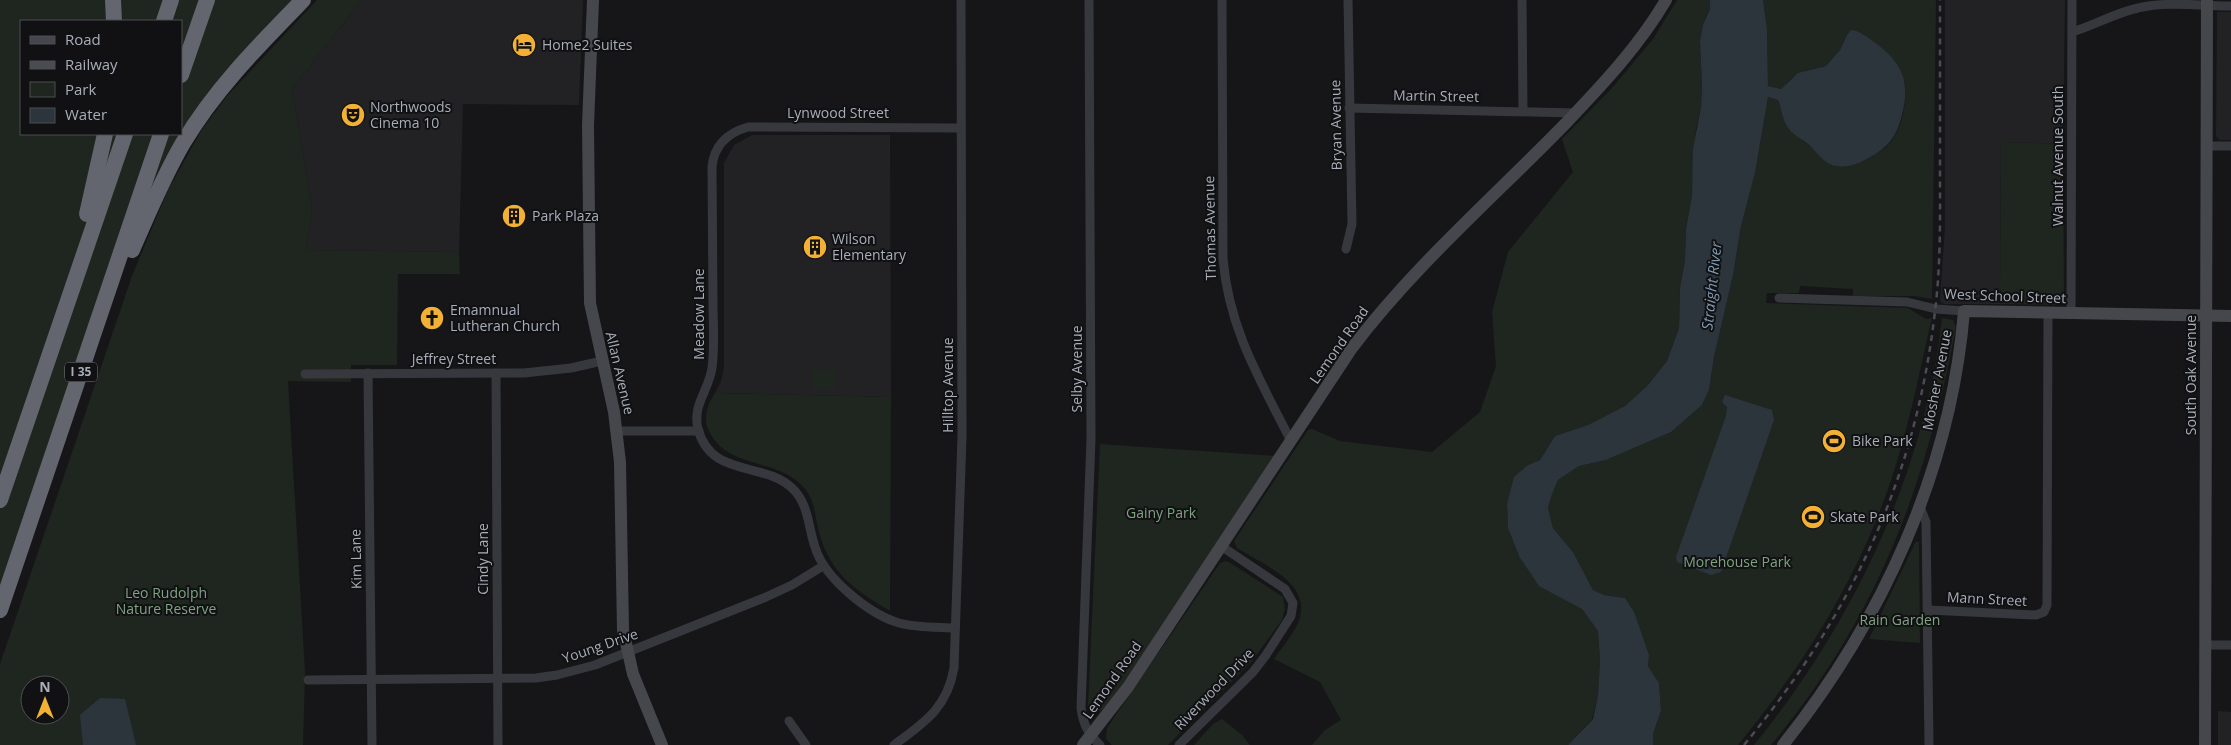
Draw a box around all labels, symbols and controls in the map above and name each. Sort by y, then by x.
legend [20,20,182,135]
text: Road [65,29,101,49]
hotel icon: Home2 Suites [511,32,537,58]
place label: Home2 Suites [542,35,633,54]
text: Railway [65,54,118,74]
text: Park [65,79,96,99]
street label: Bryan Avenue [1325,79,1346,170]
street label: Martin Street [1393,85,1479,106]
street label: Walnut Avenue South [2048,86,2067,226]
place label: Northwoods Cinema 10 [370,97,452,132]
theatre icon: Northwoods Cinema 10 [340,102,366,128]
street label: Lynwood Street [787,103,889,122]
text: Water [65,104,107,124]
street label: Thomas Avenue [1199,175,1220,280]
building icon: Park Plaza [501,203,527,229]
place label: Park Plaza [532,206,599,225]
place label: Wilson Elementary [832,229,907,264]
building icon: Wilson Elementary [802,234,828,260]
water label: Straight River [1696,240,1726,331]
street label: Meadow Lane [689,268,708,360]
street label: West School Street [1944,284,2066,307]
place label: Emamnual Lutheran Church [450,300,560,335]
street label: Lemond Road [1305,302,1372,387]
church icon: Emamnual Lutheran Church [419,305,445,331]
street label: South Oak Avenue [2181,315,2200,435]
street label: Selby Avenue [1067,325,1086,413]
street label: Mosher Avenue [1917,328,1956,432]
street label: Allan Avenue [602,329,639,416]
street label: Hilltop Avenue [938,337,957,433]
street label: Jeffrey Street [410,349,496,368]
road number: I 35 [65,362,97,382]
sports icon: Bike Park [1821,428,1847,454]
place label: Bike Park [1852,431,1913,450]
park label: Gainy Park [1126,503,1197,522]
sports icon: Skate Park [1800,504,1826,530]
place label: Skate Park [1830,507,1899,526]
street label: Cindy Lane [473,523,492,595]
street label: Kim Lane [345,529,366,589]
park label: Morehouse Park [1683,552,1791,571]
park label: Leo Rudolph Nature Reserve [116,583,216,618]
street label: Mann Street [1946,587,2028,610]
park label: Rain Garden [1860,610,1940,629]
street label: Young Drive [559,624,640,667]
street label: Lemond Road [1078,637,1145,722]
street label: Riverwood Drive [1170,644,1258,734]
north arrow [20,675,70,725]
text: N [39,677,51,696]

